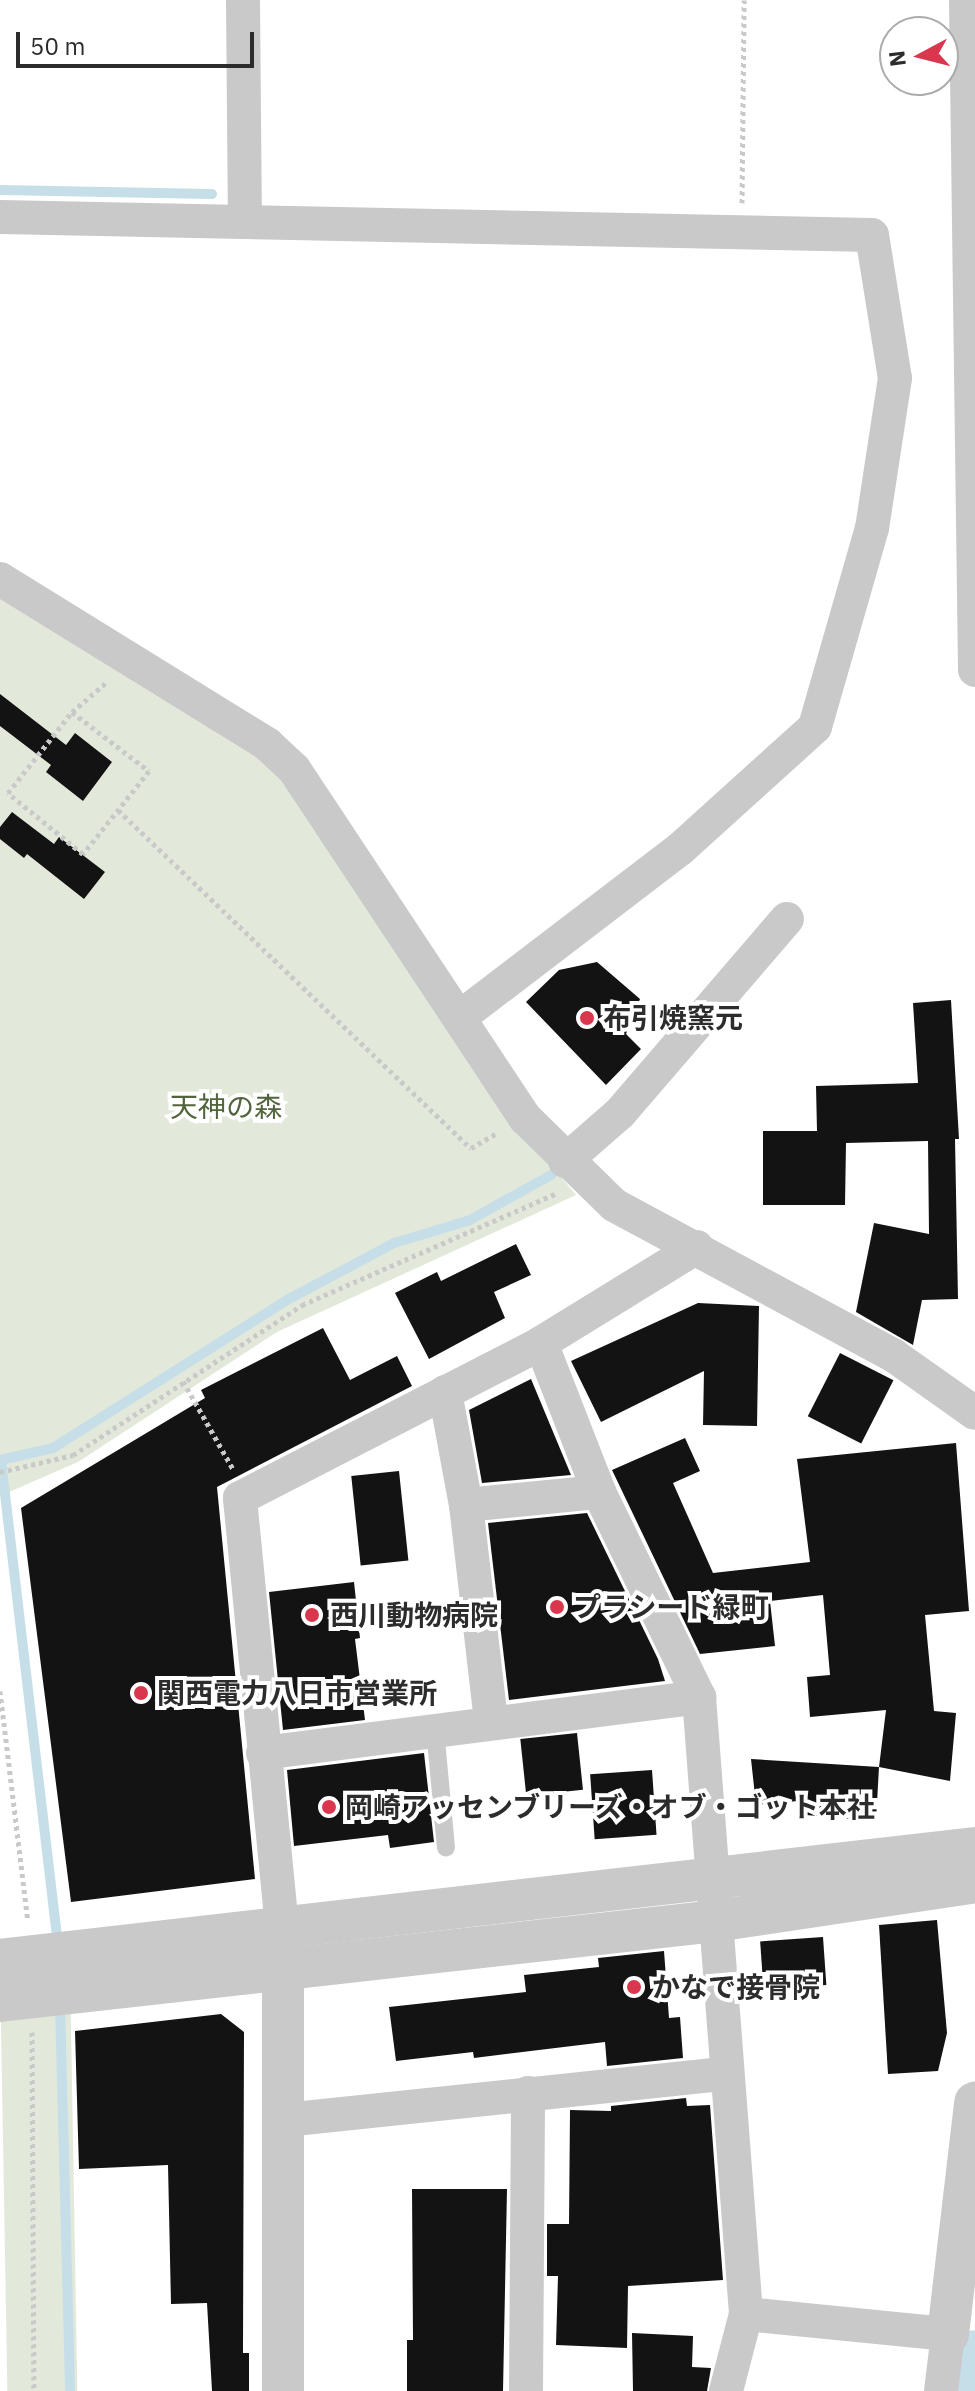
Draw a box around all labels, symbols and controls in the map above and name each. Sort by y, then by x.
scale bar [20,16,258,66]
north arrow [879,16,959,96]
text: 50 m [30,30,85,62]
text: N [881,49,912,68]
place label: 布引焼窯元 [603,1001,743,1035]
marker: 布引焼窯元 [578,1009,596,1027]
park label: 天神の森 [170,1090,282,1124]
place label: プラシード緑町 [573,1590,769,1624]
place label: 西川動物病院 [330,1598,498,1632]
marker: プラシード緑町 [548,1598,566,1616]
marker: 西川動物病院 [301,1604,323,1626]
place label: 関西電力八日市営業所 [157,1676,437,1710]
marker: 関西電力八日市営業所 [132,1684,150,1702]
place label: 岡崎アッセンブリーズ・オブ・ゴット本社 [345,1790,877,1824]
marker: 岡崎アッセンブリーズ・オブ・ゴット本社 [320,1798,338,1816]
place label: かなで接骨院 [652,1970,820,2004]
marker: かなで接骨院 [623,1976,645,1998]

